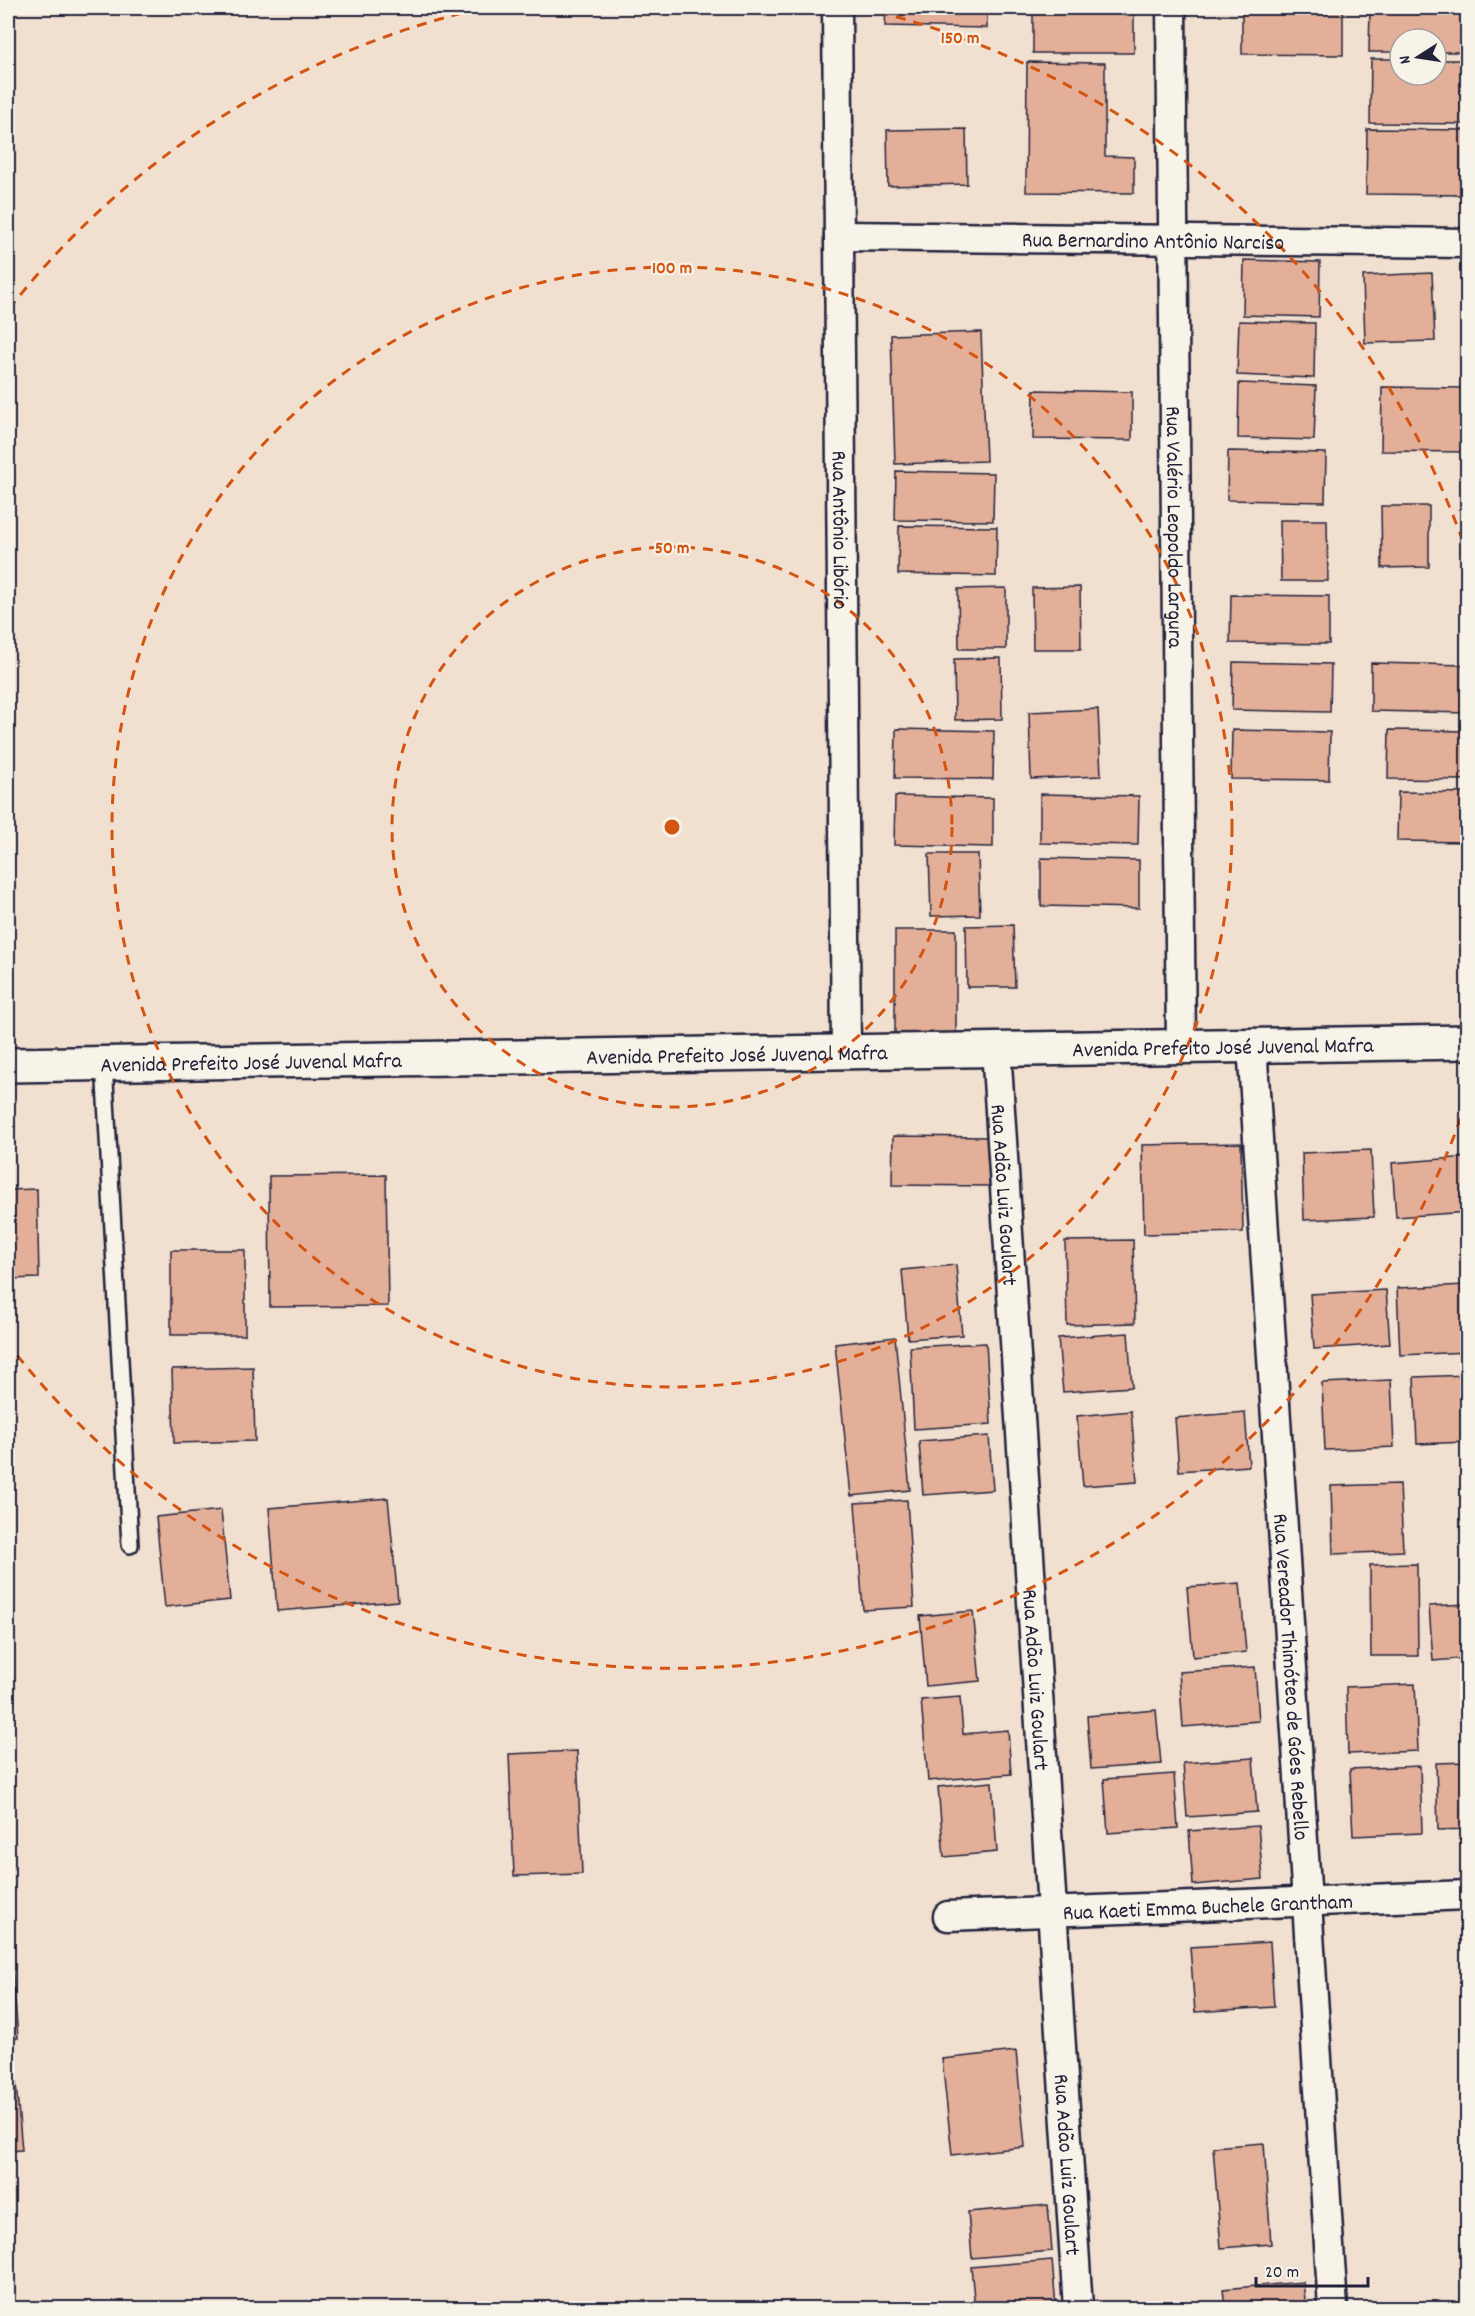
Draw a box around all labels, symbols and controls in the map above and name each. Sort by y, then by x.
text: 150 m [941,27,979,52]
north arrow [1388,27,1448,87]
text: N [1394,53,1418,66]
street label: Rua Bernardino Antônio Narciso [1022,226,1284,260]
text: 100 m [652,257,692,282]
street label: Rua Valério Leopoldo Largura [1156,406,1189,649]
street label: Rua Antônio Libório [822,450,854,610]
text: 50 m [655,537,689,562]
centre of rings [662,817,682,837]
street label: Avenida Prefeito José Juvenal Mafra [1072,1031,1374,1067]
street label: Avenida Prefeito José Juvenal Mafra [586,1039,889,1075]
street label: Avenida Prefeito José Juvenal Mafra [100,1047,403,1083]
street label: Rua Adão Luiz Goulart [981,1103,1023,1287]
street label: Rua Vereador Thimóteo de Góes Rebello [1263,1512,1315,1841]
street label: Rua Adão Luiz Goulart [1012,1588,1055,1772]
street label: Rua Kaeti Emma Buchele Grantham [1062,1888,1354,1930]
street label: Rua Adão Luiz Goulart [1044,2073,1087,2257]
scale bar [1256,2250,1368,2288]
text: 20 m [1265,2261,1299,2286]

